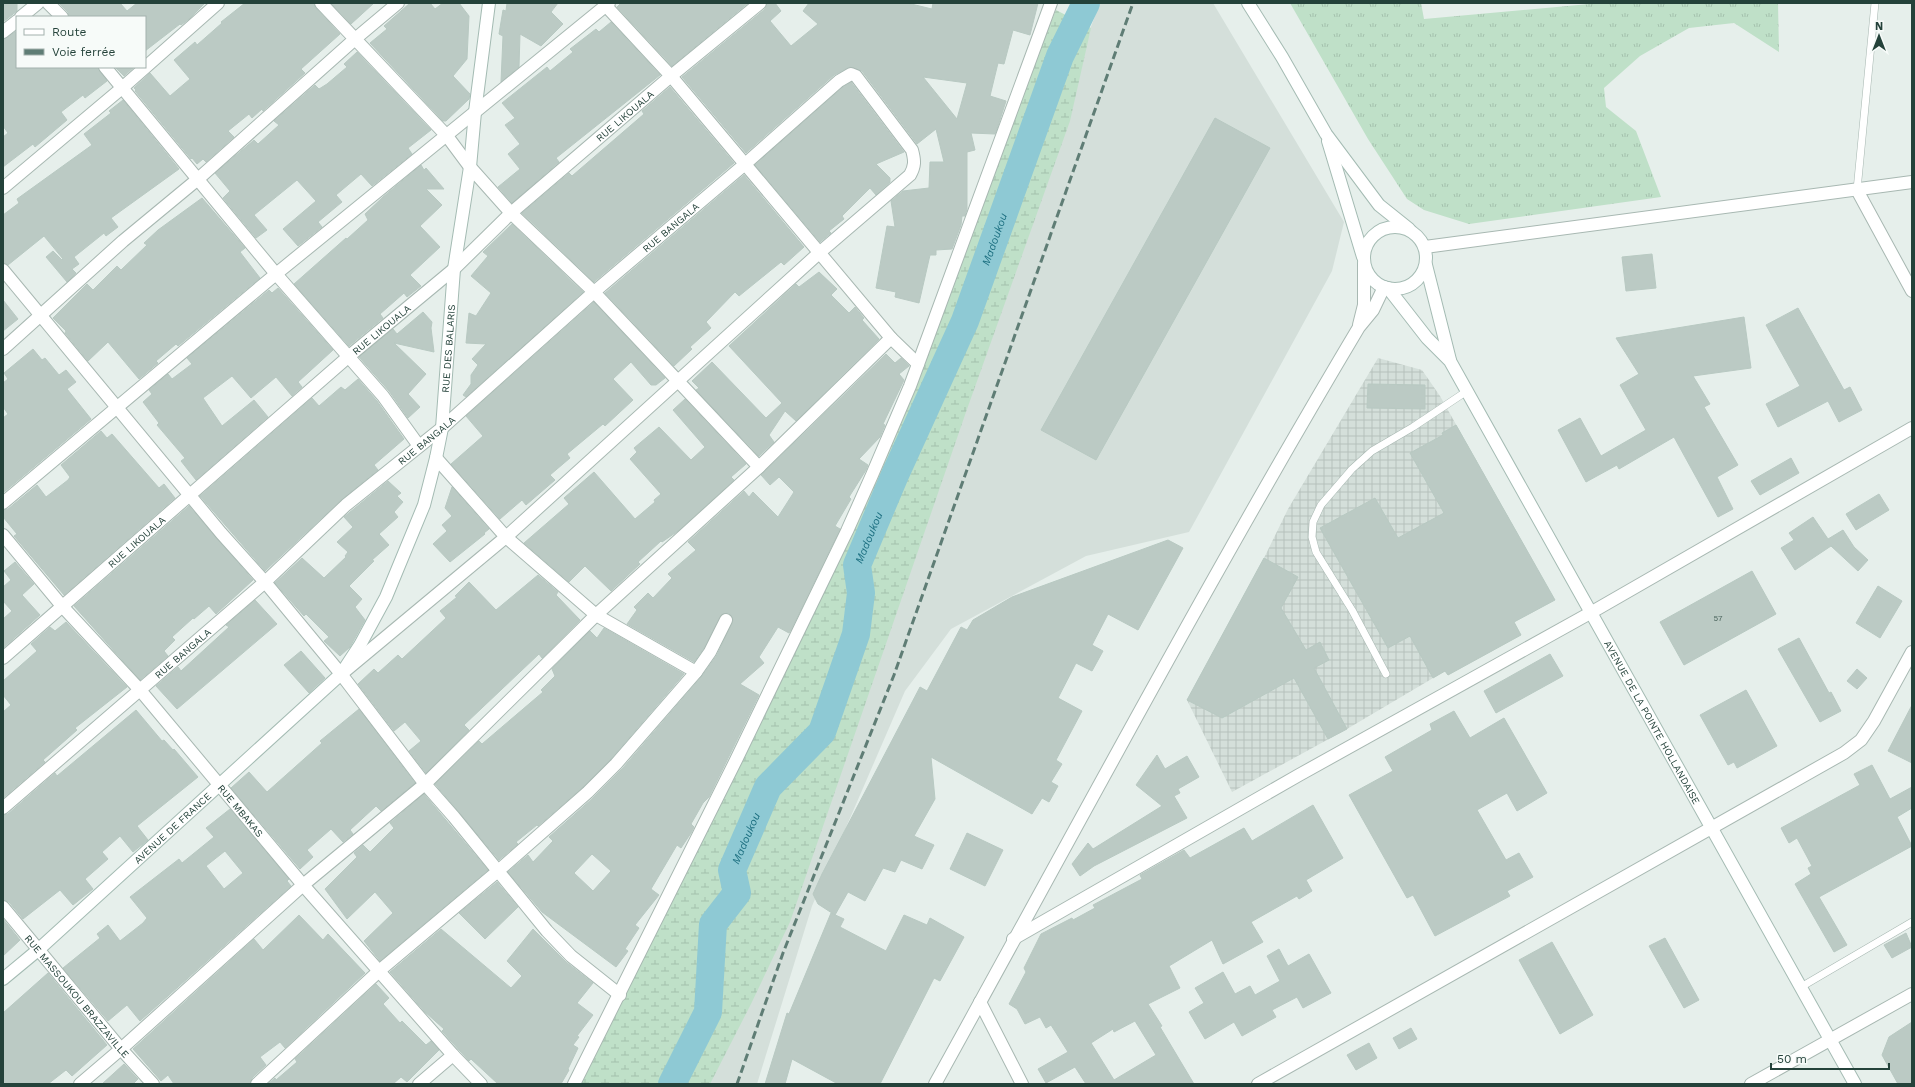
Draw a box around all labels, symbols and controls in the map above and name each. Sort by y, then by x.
legend [16,16,146,68]
north arrow [1859,16,1899,56]
text: N [1875,20,1883,33]
text: Route [52,25,86,39]
text: Voie ferrée [52,45,115,59]
street label: RUE LIKOUALA [594,88,656,144]
street label: RUE BANGALA [640,200,702,255]
water label: Madoukou [979,211,1010,267]
street label: RUE LIKOUALA [350,302,413,357]
street label: RUE DES BALARIS [440,304,457,393]
street label: RUE BANGALA [396,414,458,467]
water label: Madoukou [852,510,886,565]
street label: RUE LIKOUALA [106,514,168,570]
house number: 57 [1713,614,1723,623]
street label: RUE BANGALA [153,626,213,681]
street label: AVENUE DE LA POINTE HOLLANDAISE [1602,639,1702,806]
street label: RUE MBAKAS [215,782,265,839]
street label: AVENUE DE FRANCE [132,790,213,866]
water label: Madoukou [729,810,763,866]
street label: RUE MASSOUKOU BRAZZAVILLE [22,933,131,1060]
scale bar [1771,1045,1889,1071]
text: 50 m [1777,1052,1807,1066]

